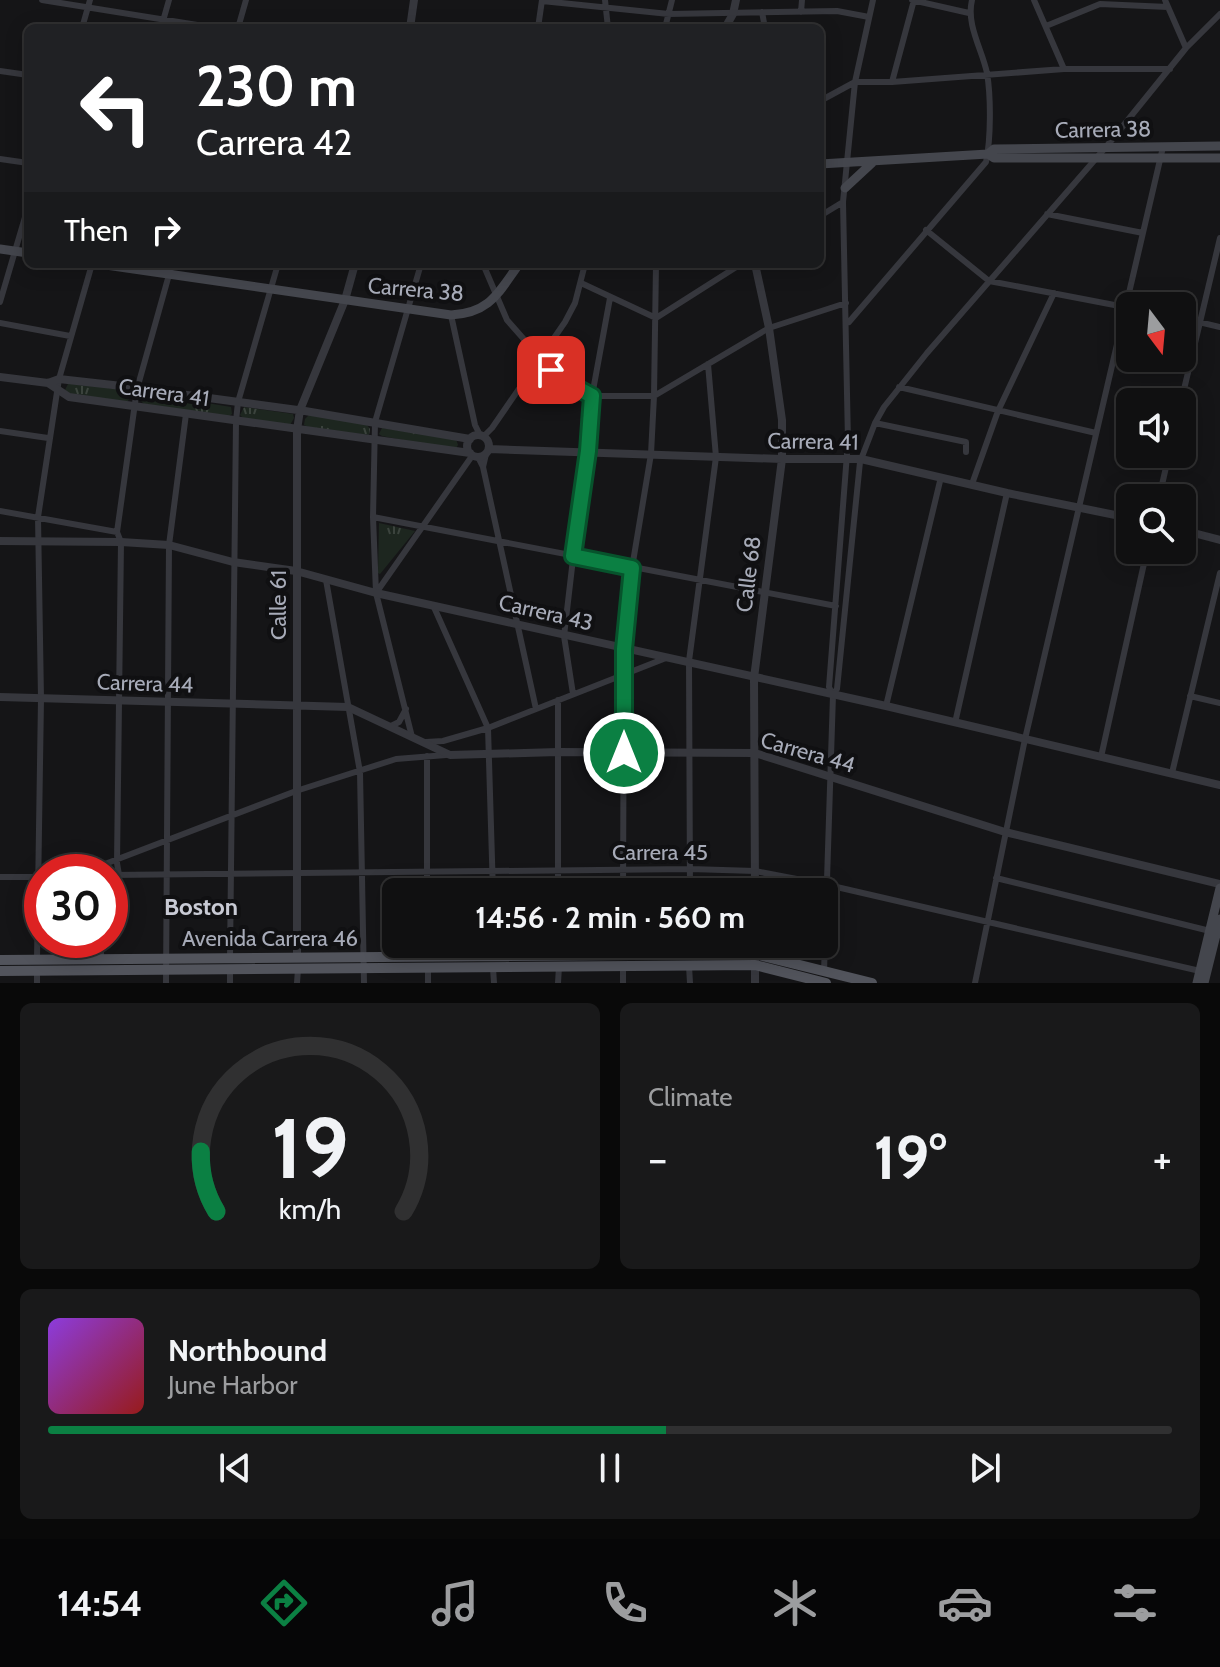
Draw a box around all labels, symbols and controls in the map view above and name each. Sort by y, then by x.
text: 230 m [196,52,357,120]
icon: left [64,56,168,160]
street label: Carrera 38 [1055,115,1152,144]
text: Carrera 42 [196,120,352,164]
icon: right [144,208,188,252]
text: Then [64,212,128,249]
street label: Carrera 38 [367,272,465,307]
north arrow [1116,292,1196,372]
map controls [1116,292,1196,564]
pin [517,336,585,404]
icon: arrive [529,348,573,392]
street label: Carrera 41 [117,373,211,412]
button: sound [1116,388,1196,468]
street label: Carrera 41 [767,427,859,456]
button: search [1116,484,1196,564]
street label: Calle 68 [730,534,767,614]
street label: Calle 61 [265,570,292,640]
street label: Carrera 43 [496,589,596,636]
street label: Carrera 44 [96,668,194,699]
position arrow [582,711,666,795]
street label: Carrera 44 [758,726,858,779]
street label: Carrera 45 [612,839,708,866]
speed limit sign: 30 [24,854,128,958]
district label: Boston [164,892,238,921]
text: 14:56 · 2 min · 560 m [475,899,745,936]
street label: Avenida Carrera 46 [182,925,358,952]
text: Climate [648,1081,733,1113]
text: 19 [271,1098,349,1199]
text: 19° [873,1121,947,1194]
text: − [648,1132,667,1185]
text: + [1153,1132,1172,1185]
text: km/h [279,1191,341,1226]
text: Northbound [168,1332,327,1369]
text: June Harbor [168,1369,297,1401]
icon: previous [213,1446,257,1490]
icon: pause [588,1446,632,1490]
icon: next [963,1446,1007,1490]
icon: directions [256,1575,312,1631]
icon: music [427,1575,483,1631]
icon: phone [597,1575,653,1631]
icon: climate [767,1575,823,1631]
icon: car [937,1575,993,1631]
icon: filters [1107,1575,1163,1631]
text: 14:54 [57,1581,142,1625]

